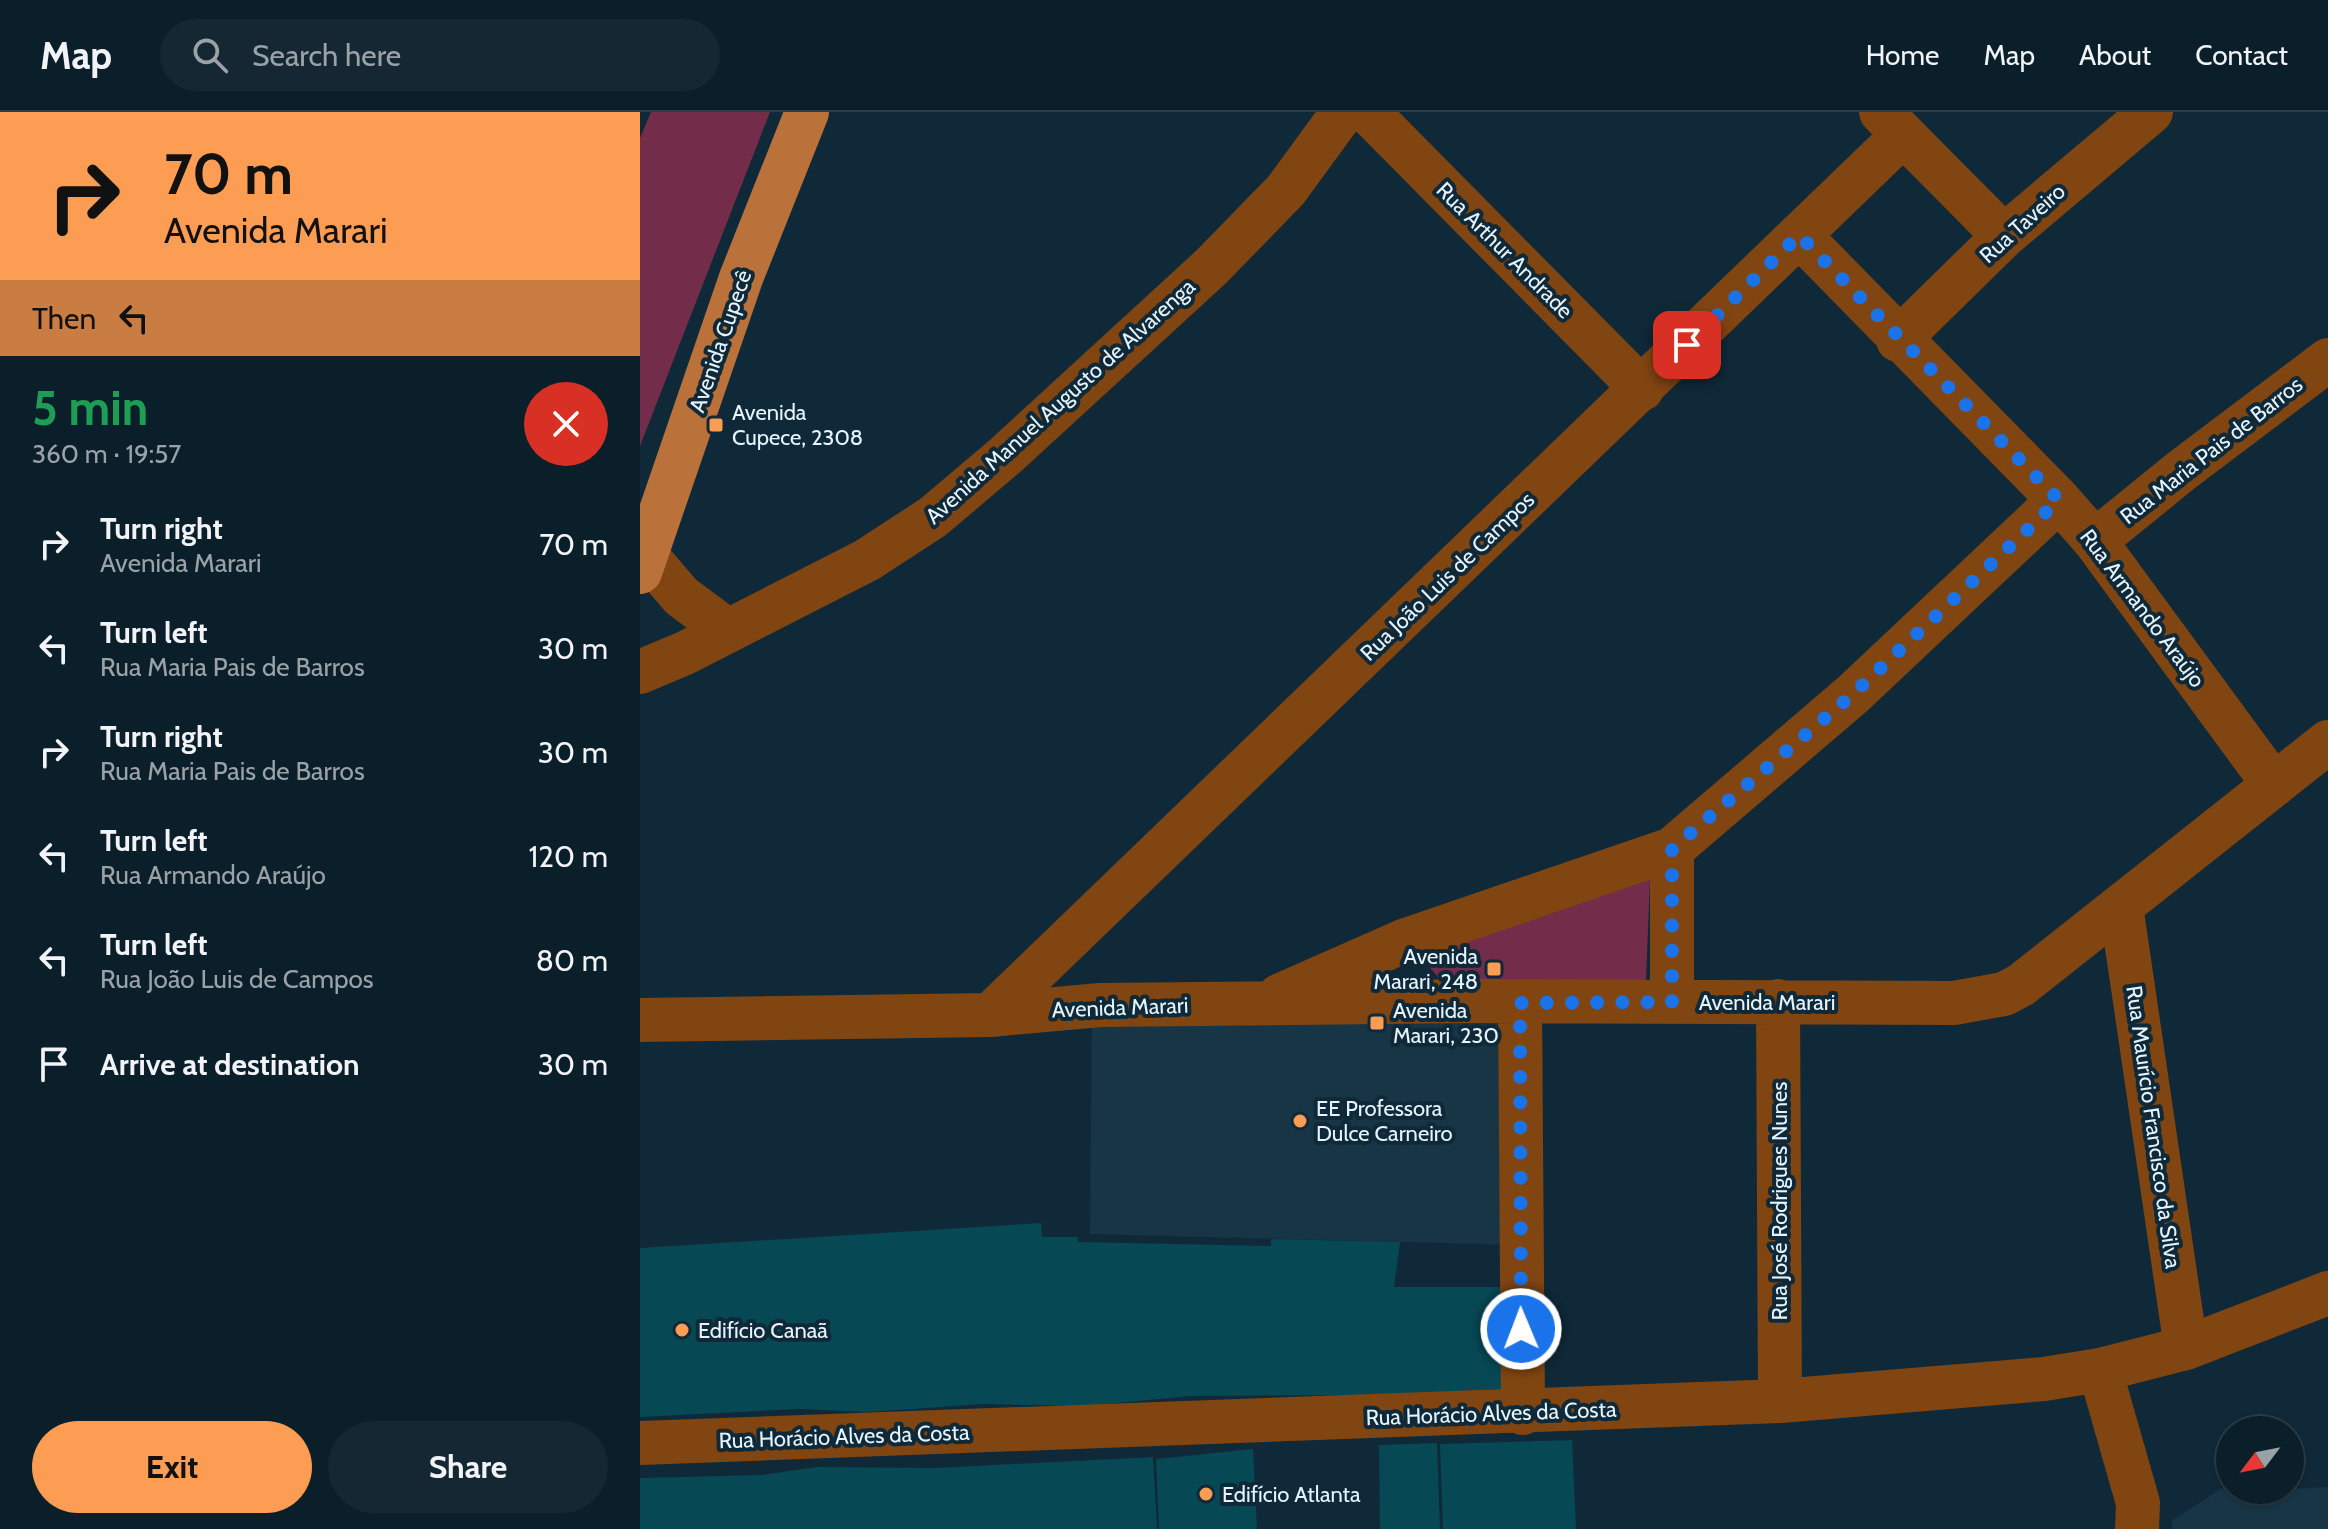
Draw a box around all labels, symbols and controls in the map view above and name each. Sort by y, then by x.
search box [160,19,720,91]
text: Map [40,32,112,79]
icon: search [188,33,232,77]
text: Search here [252,37,401,74]
text: Home [1866,38,1939,72]
text: Map [1983,38,2035,72]
text: About [2079,38,2151,72]
text: Contact [2195,38,2288,72]
text: 70 m [164,140,293,208]
icon: right [32,144,136,248]
street label: Rua Arthur Andrade [1431,176,1579,324]
street label: Rua Taveiro [1974,178,2071,269]
text: Avenida Marari [164,208,388,252]
street label: Avenida Cupecê [683,266,757,416]
street label: Avenida Manuel Augusto de Alvarenga [920,273,1201,530]
icon: left [112,296,156,340]
text: Then [32,300,96,337]
pin [1653,311,1721,379]
icon: arrive [1665,323,1709,367]
street label: Rua Maria Pais de Barros [2115,371,2308,530]
text: 5 min [32,379,148,437]
button: close [524,382,608,466]
place label: Avenida Cupece, 2308 [732,399,863,451]
marker: Avenida Cupece, 2308 [707,416,725,434]
text: 360 m · 19:57 [32,438,181,470]
street label: Rua João Luis de Campos [1355,486,1540,666]
text: Turn right [100,510,223,547]
icon: right [32,522,76,566]
street label: Rua Armando Araújo [2074,524,2211,693]
text: 70 m [539,526,608,563]
text: Avenida Marari [100,547,261,579]
text: Turn left [100,614,208,651]
icon: left [32,626,76,670]
text: 30 m [538,630,608,667]
text: Rua Maria Pais de Barros [100,651,365,683]
text: Turn right [100,718,223,755]
icon: right [32,730,76,774]
text: 30 m [538,734,608,771]
text: Rua Maria Pais de Barros [100,755,365,787]
text: Turn left [100,822,208,859]
icon: left [32,834,76,878]
text: 120 m [528,838,608,875]
text: Rua Armando Araújo [100,859,326,891]
text: Turn left [100,926,208,963]
icon: left [32,938,76,982]
text: 80 m [536,942,608,979]
place label: Avenida Marari, 248 [1373,943,1478,995]
marker: Avenida Marari, 248 [1485,960,1503,978]
text: Rua João Luis de Campos [100,963,374,995]
street label: Rua Maurício Francisco da Silva [2120,984,2187,1271]
street label: Avenida Marari [1699,989,1835,1016]
street label: Avenida Marari [1051,992,1189,1023]
place label: Avenida Marari, 230 [1393,997,1499,1049]
marker: Avenida Marari, 230 [1368,1014,1386,1032]
icon: arrive [32,1042,76,1086]
text: Arrive at destination [100,1046,360,1083]
text: 30 m [538,1046,608,1083]
street label: Rua José Rodrigues Nunes [1766,1082,1793,1320]
place label: EE Professora Dulce Carneiro [1316,1095,1453,1147]
marker: EE Professora Dulce Carneiro [1291,1112,1309,1130]
position arrow [1479,1287,1563,1371]
place label: Edifício Canaã [698,1317,828,1344]
marker: Edifício Canaã [673,1321,691,1339]
street label: Rua Horácio Alves da Costa [1365,1396,1617,1431]
north arrow [2216,1416,2304,1504]
map controls [2216,1416,2304,1504]
street label: Rua Horácio Alves da Costa [718,1419,970,1454]
button: Exit [32,1421,312,1513]
button: Share [328,1421,608,1513]
place label: Edifício Atlanta [1222,1481,1361,1508]
marker: Edifício Atlanta [1197,1485,1215,1503]

